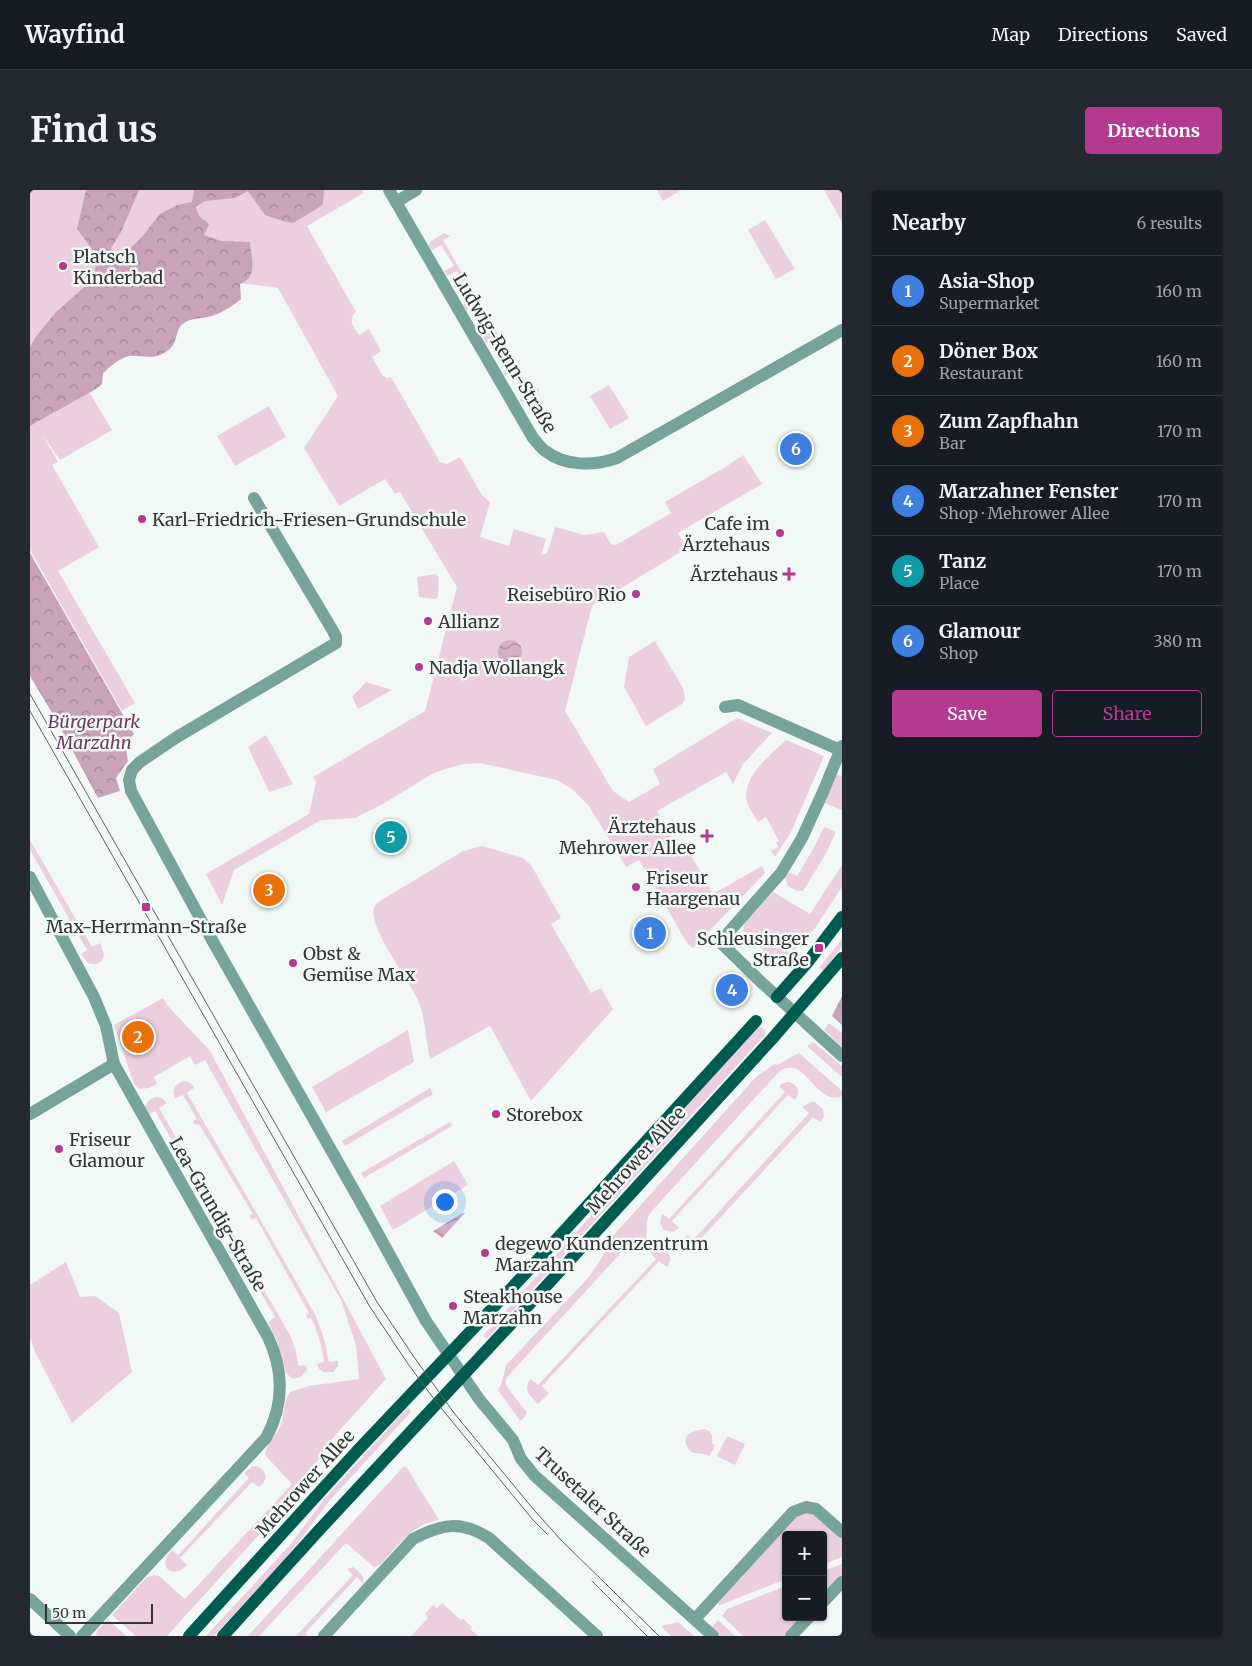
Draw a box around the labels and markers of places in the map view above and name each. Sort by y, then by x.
place label: Platsch Kinderbad [73,245,164,289]
marker: Platsch Kinderbad [57,260,69,272]
pin: 6 [780,430,812,468]
place label: Karl-Friedrich-Friesen-Grundschule [152,508,466,531]
place label: Cafe im Ärztehaus [681,512,770,556]
marker: Karl-Friedrich-Friesen-Grundschule [136,513,148,525]
marker: Cafe im Ärztehaus [774,527,786,539]
place label: Ärztehaus [689,563,778,586]
marker: Ärztehaus [782,567,796,581]
place label: Reisebüro Rio [507,583,626,606]
marker: Reisebüro Rio [630,588,642,600]
place label: Allianz [437,610,499,633]
marker: Allianz [422,615,434,627]
place label: Nadja Wollangk [429,656,565,679]
marker: Nadja Wollangk [413,661,425,673]
place label: Ärztehaus Mehrower Allee [559,815,696,859]
pin: 5 [375,818,407,856]
marker: Ärztehaus Mehrower Allee [700,829,714,843]
place label: Friseur Haargenau [646,866,740,910]
pin: 3 [253,871,285,909]
marker: Friseur Haargenau [630,881,642,893]
marker: Max-Herrmann-Straße [140,901,152,913]
pin: 1 [634,914,666,952]
place label: Max-Herrmann-Straße [46,915,246,938]
place label: Schleusinger Straße [697,927,809,971]
place label: Obst & Gemüse Max [303,942,416,986]
marker: Schleusinger Straße [813,942,825,954]
marker: Obst & Gemüse Max [287,957,299,969]
pin: 4 [716,971,748,1009]
pin: 2 [122,1018,154,1056]
place label: Storebox [506,1103,583,1126]
marker: Storebox [490,1108,502,1120]
place label: Friseur Glamour [69,1128,145,1172]
marker: Friseur Glamour [53,1143,65,1155]
place label: degewo Kundenzentrum Marzahn [495,1232,709,1276]
marker: degewo Kundenzentrum Marzahn [479,1247,491,1259]
place label: Steakhouse Marzahn [463,1285,562,1329]
marker: Steakhouse Marzahn [447,1300,459,1312]

